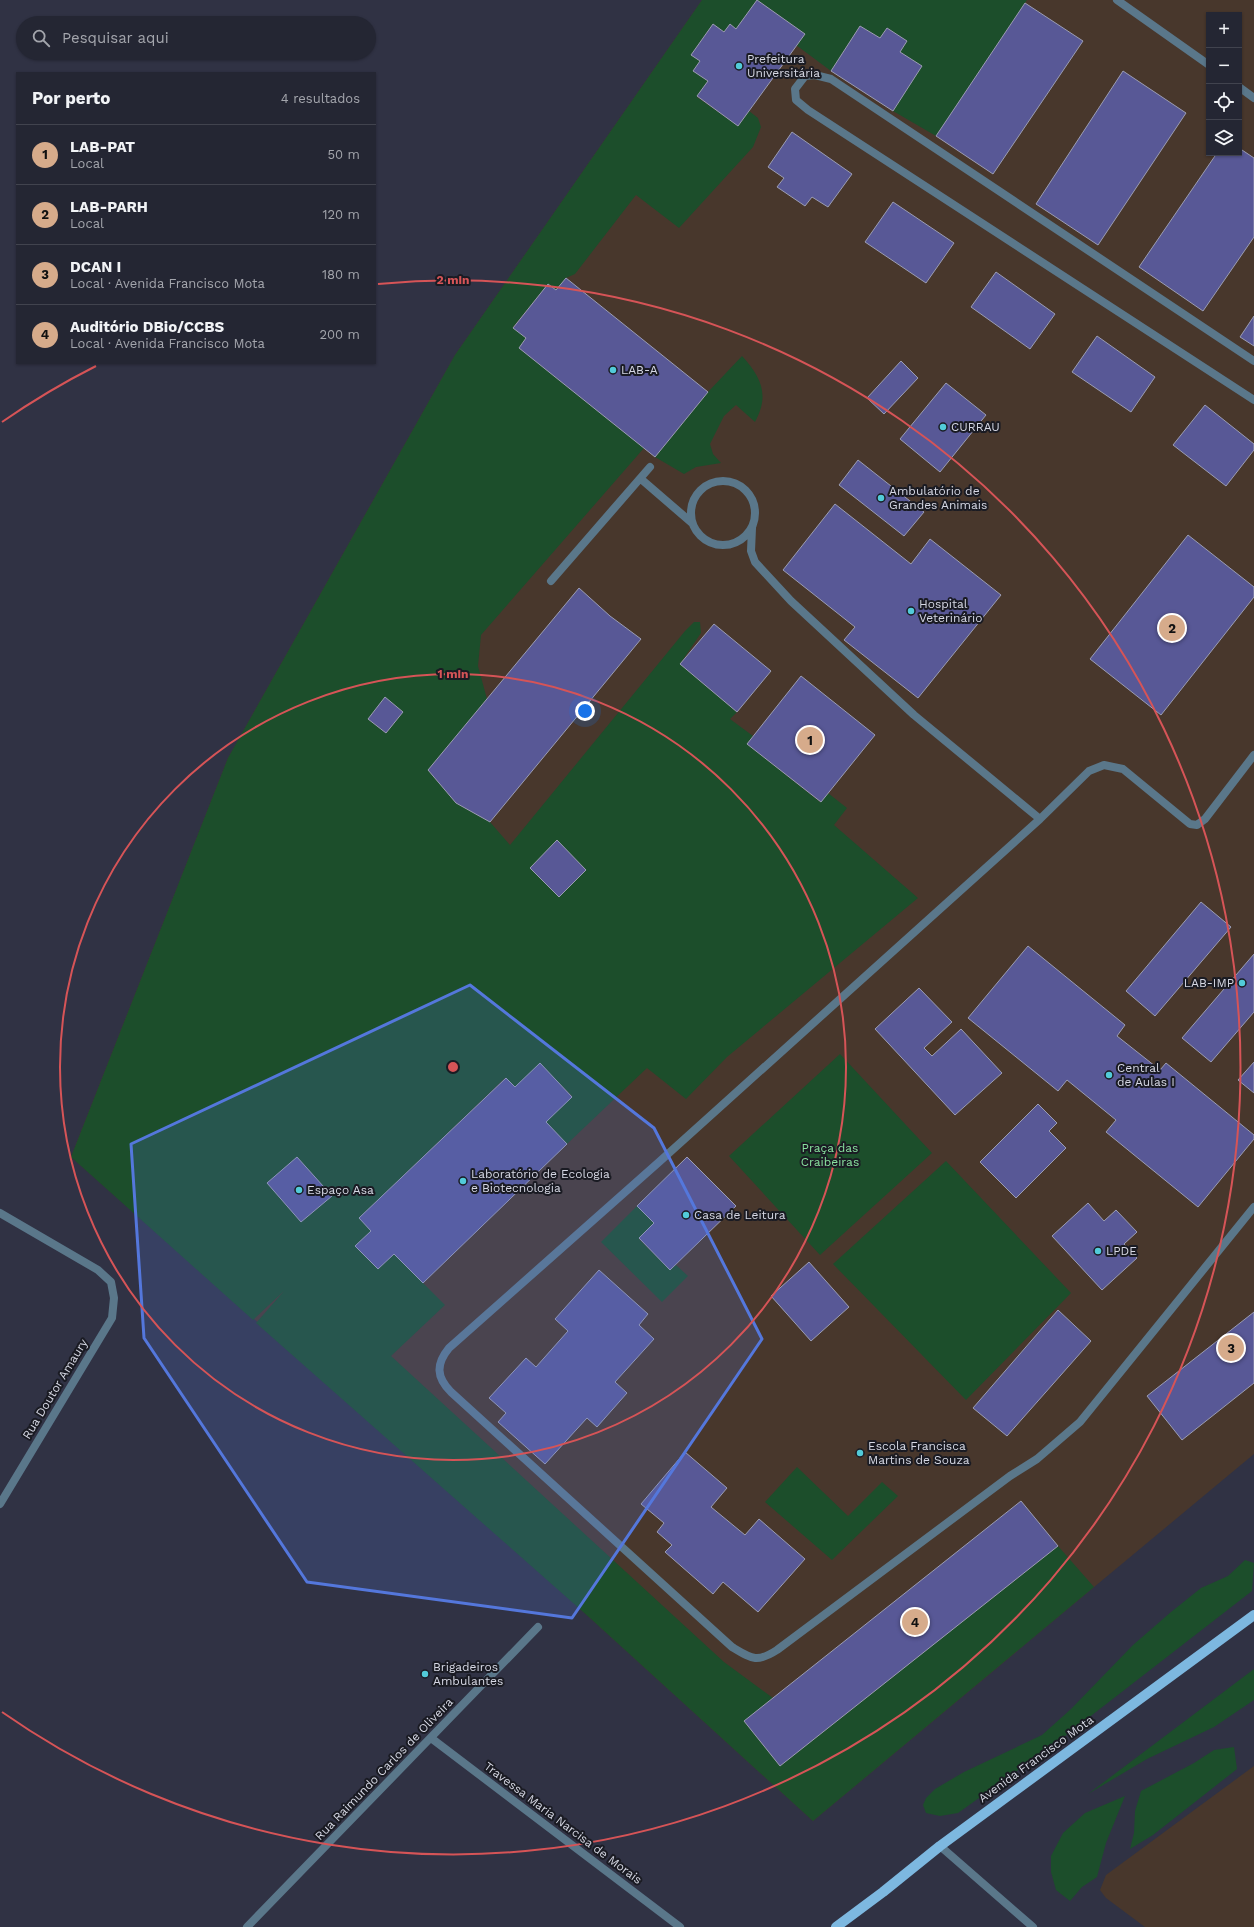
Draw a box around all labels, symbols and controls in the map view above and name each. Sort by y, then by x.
map controls [1206,12,1242,156]
button: + [1206,12,1242,48]
search box [16,16,376,60]
icon: search [30,27,52,49]
text: Pesquisar aqui [62,29,169,47]
button: − [1206,48,1242,84]
place label: Prefeitura Universitária [747,52,820,80]
marker: Prefeitura Universitária [734,61,744,71]
button: locate [1206,84,1242,120]
text: Por perto [32,88,110,108]
text: 4 resultados [281,91,360,106]
button: layers [1206,120,1242,156]
text: LAB-PAT [70,138,135,156]
text: 1 [42,147,48,162]
text: 50 m [328,147,360,162]
text: Local [70,156,104,171]
text: LAB-PARH [70,198,148,216]
text: 2 [41,207,49,222]
text: 120 m [322,207,360,222]
text: Local [70,216,104,231]
text: DCAN I [70,258,121,276]
text: 3 [41,267,49,282]
text: 180 m [322,267,360,282]
text: 2 min [437,273,469,287]
text: Local · Avenida Francisco Mota [70,276,265,291]
text: Auditório DBio/CCBS [70,318,224,336]
text: 4 [41,327,49,342]
text: 200 m [319,327,360,342]
text: Local · Avenida Francisco Mota [70,336,265,351]
place label: LAB-A [621,363,658,377]
marker: LAB-A [608,365,618,375]
place label: CURRAU [951,420,1000,434]
marker: CURRAU [938,422,948,432]
place label: Ambulatório de Grandes Animais [889,484,987,512]
marker: Ambulatório de Grandes Animais [876,493,886,503]
place label: Hospital Veterinário [919,597,983,625]
marker: Hospital Veterinário [906,606,916,616]
pin: 2 [1159,613,1185,643]
text: 1 min [438,667,468,681]
your location [575,701,595,721]
pin: 1 [797,725,823,755]
place label: LAB-IMP [1184,976,1234,990]
marker: LAB-IMP [1237,978,1247,988]
centre of rings [446,1060,460,1074]
place label: Central de Aulas I [1117,1061,1175,1089]
marker: Central de Aulas I [1104,1070,1114,1080]
park label: Praça das Craibeiras [801,1141,859,1169]
place label: Laboratório de Ecologia e Biotecnologia [471,1167,610,1195]
marker: Laboratório de Ecologia e Biotecnologia [458,1176,468,1186]
place label: Espaço Asa [307,1183,374,1197]
marker: Espaço Asa [294,1185,304,1195]
place label: Casa de Leitura [694,1208,786,1222]
marker: Casa de Leitura [681,1210,691,1220]
place label: LPDE [1106,1244,1137,1258]
marker: LPDE [1093,1246,1103,1256]
pin: 3 [1218,1333,1244,1363]
street label: Rua Doutor Amaury [20,1336,91,1442]
place label: Escola Francisca Martins de Souza [868,1439,970,1467]
marker: Escola Francisca Martins de Souza [855,1448,865,1458]
pin: 4 [902,1607,928,1637]
place label: Brigadeiros Ambulantes [433,1660,503,1688]
marker: Brigadeiros Ambulantes [420,1669,430,1679]
street label: Rua Raimundo Carlos de Oliveira [312,1695,456,1843]
street label: Avenida Francisco Mota [976,1713,1096,1805]
street label: Travessa Maria Narcisa de Morais [481,1759,645,1887]

